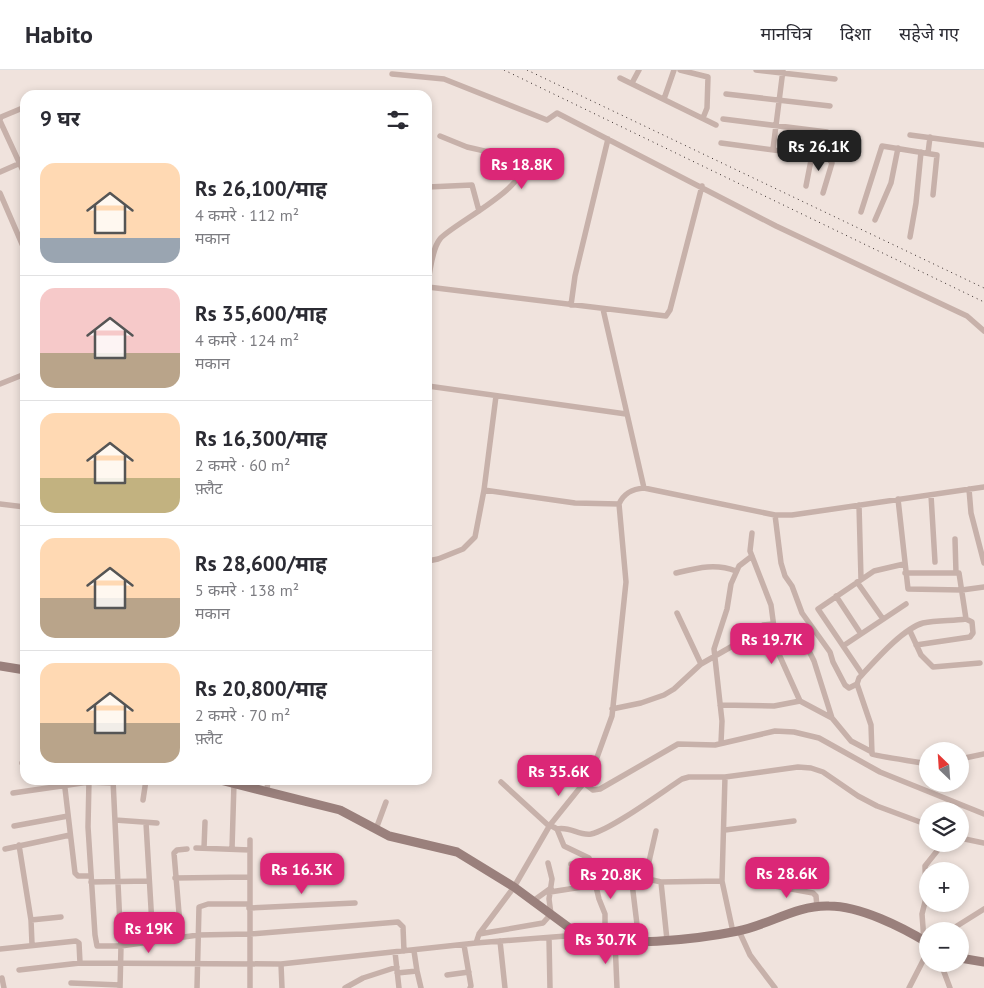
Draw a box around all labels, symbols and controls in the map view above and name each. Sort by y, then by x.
text: Habito [25,19,93,50]
text: मानचित्र [760,22,812,45]
text: दिशा [840,22,871,45]
text: सहेजे गए [899,22,959,45]
text: 9 घर [40,105,80,132]
icon: filters [384,106,412,134]
pin: Rs 26.1K [767,129,871,172]
text: Rs 26.1K [788,136,850,156]
pin: Rs 18.8K [470,148,574,190]
text: Rs 18.8K [491,154,553,174]
text: Rs 26,100/माह [195,175,327,202]
icon: home [80,183,140,243]
text: 4 कमरे · 112 m² [195,205,299,225]
text: मकान [195,228,230,248]
text: Rs 35,600/माह [195,300,327,327]
icon: home [80,308,140,368]
text: 4 कमरे · 124 m² [195,330,299,350]
text: मकान [195,353,230,373]
text: Rs 16,300/माह [195,425,327,452]
icon: home [80,433,140,493]
text: 2 कमरे · 60 m² [195,455,290,475]
text: फ़्लैट [195,478,223,498]
text: Rs 28,600/माह [195,550,327,577]
icon: home [80,558,140,618]
text: 5 कमरे · 138 m² [195,580,299,600]
text: मकान [195,603,230,623]
pin: Rs 19.7K [720,622,824,665]
text: Rs 19.7K [741,629,803,649]
text: Rs 20,800/माह [195,675,327,702]
icon: home [80,683,140,743]
text: 2 कमरे · 70 m² [195,705,290,725]
text: फ़्लैट [195,728,223,748]
north arrow [919,742,969,792]
map controls [919,742,969,972]
pin: Rs 35.6K [507,754,611,797]
text: Rs 35.6K [528,761,590,781]
button: layers [919,802,969,852]
pin: Rs 16.3K [250,852,354,895]
pin: Rs 28.6K [735,856,839,899]
pin: Rs 20.8K [559,858,663,900]
text: Rs 16.3K [271,859,333,879]
button: + [919,862,969,912]
text: Rs 28.6K [756,863,818,883]
text: Rs 20.8K [580,864,642,884]
pin: Rs 19K [108,912,190,954]
text: Rs 19K [125,918,173,938]
pin: Rs 30.7K [554,922,658,965]
button: − [919,922,969,972]
text: Rs 30.7K [575,929,637,949]

